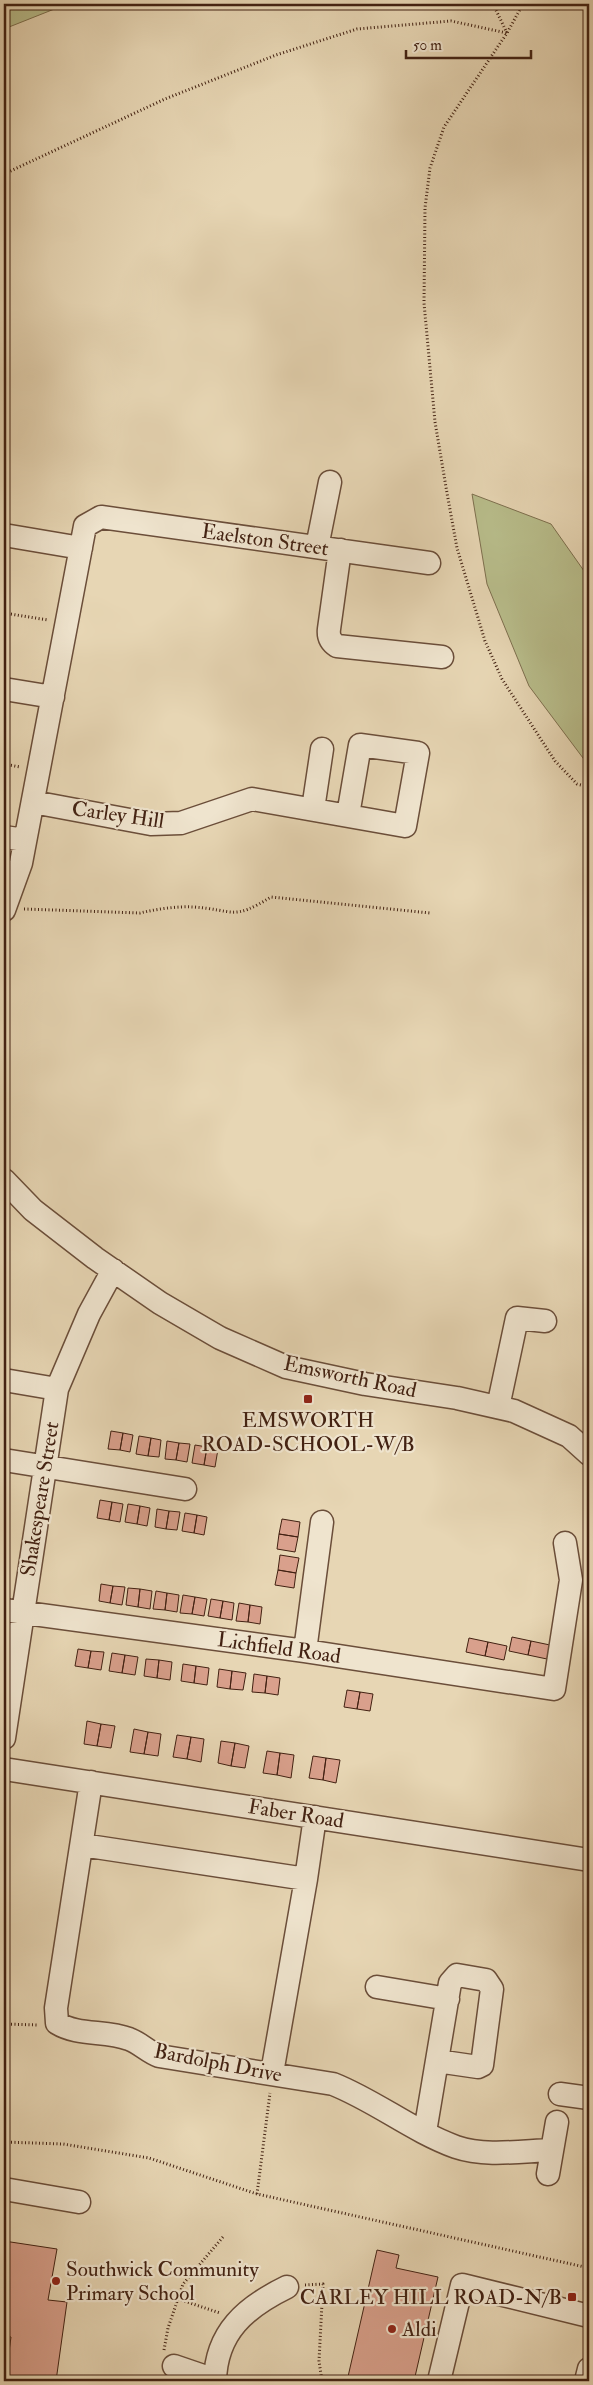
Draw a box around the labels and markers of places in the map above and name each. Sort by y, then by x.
marker: EMSWORTH ROAD-SCHOOL-W/B [302,1393,314,1405]
place label: EMSWORTH ROAD-SCHOOL-W/B [201,1407,415,1458]
place label: Southwick Community Primary School [66,2256,259,2307]
marker: Southwick Community Primary School [50,2275,62,2287]
place label: CARLEY HILL ROAD-N/B [300,2284,562,2311]
marker: CARLEY HILL ROAD-N/B [566,2291,578,2303]
place label: Aldi [401,2316,437,2343]
marker: Aldi [386,2323,398,2335]

